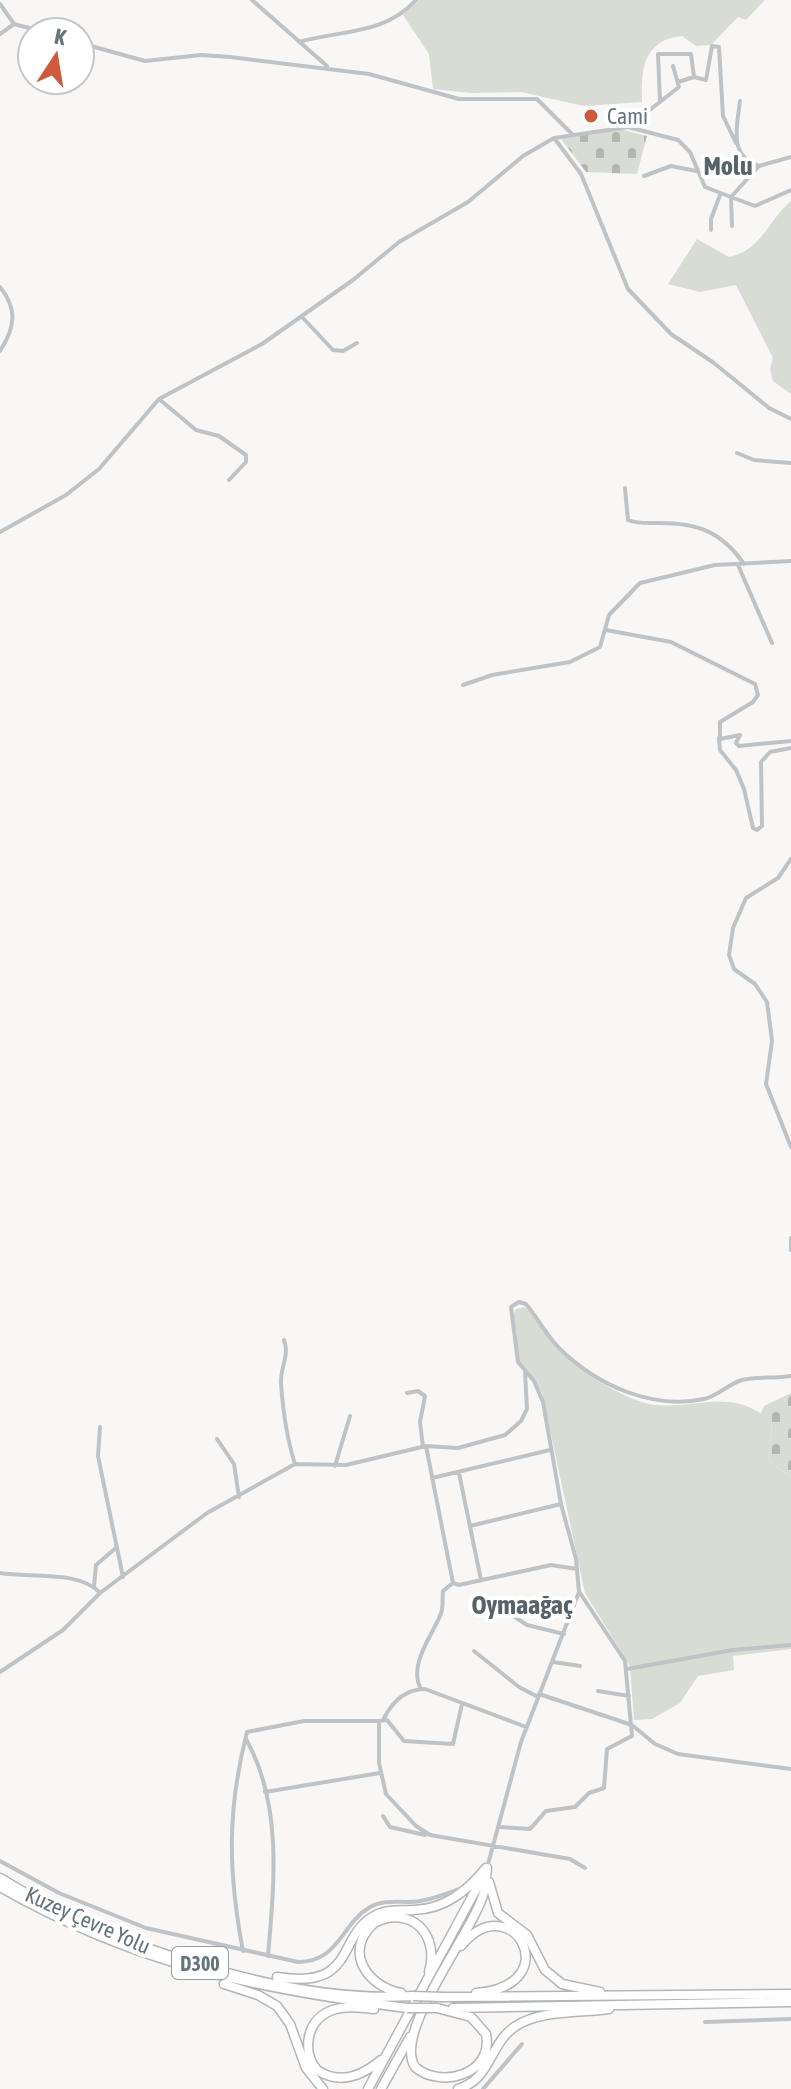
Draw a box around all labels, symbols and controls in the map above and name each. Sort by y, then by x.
north arrow [16,16,96,96]
text: K [52,23,68,50]
place label: Cami [607,103,648,129]
marker: Cami [582,107,600,125]
district label: Molu [703,151,753,181]
district label: Oymaağaç [471,1590,573,1620]
street label: Kuzey Çevre Yolu [21,1881,155,1959]
road number: D300 [172,1947,228,1979]

